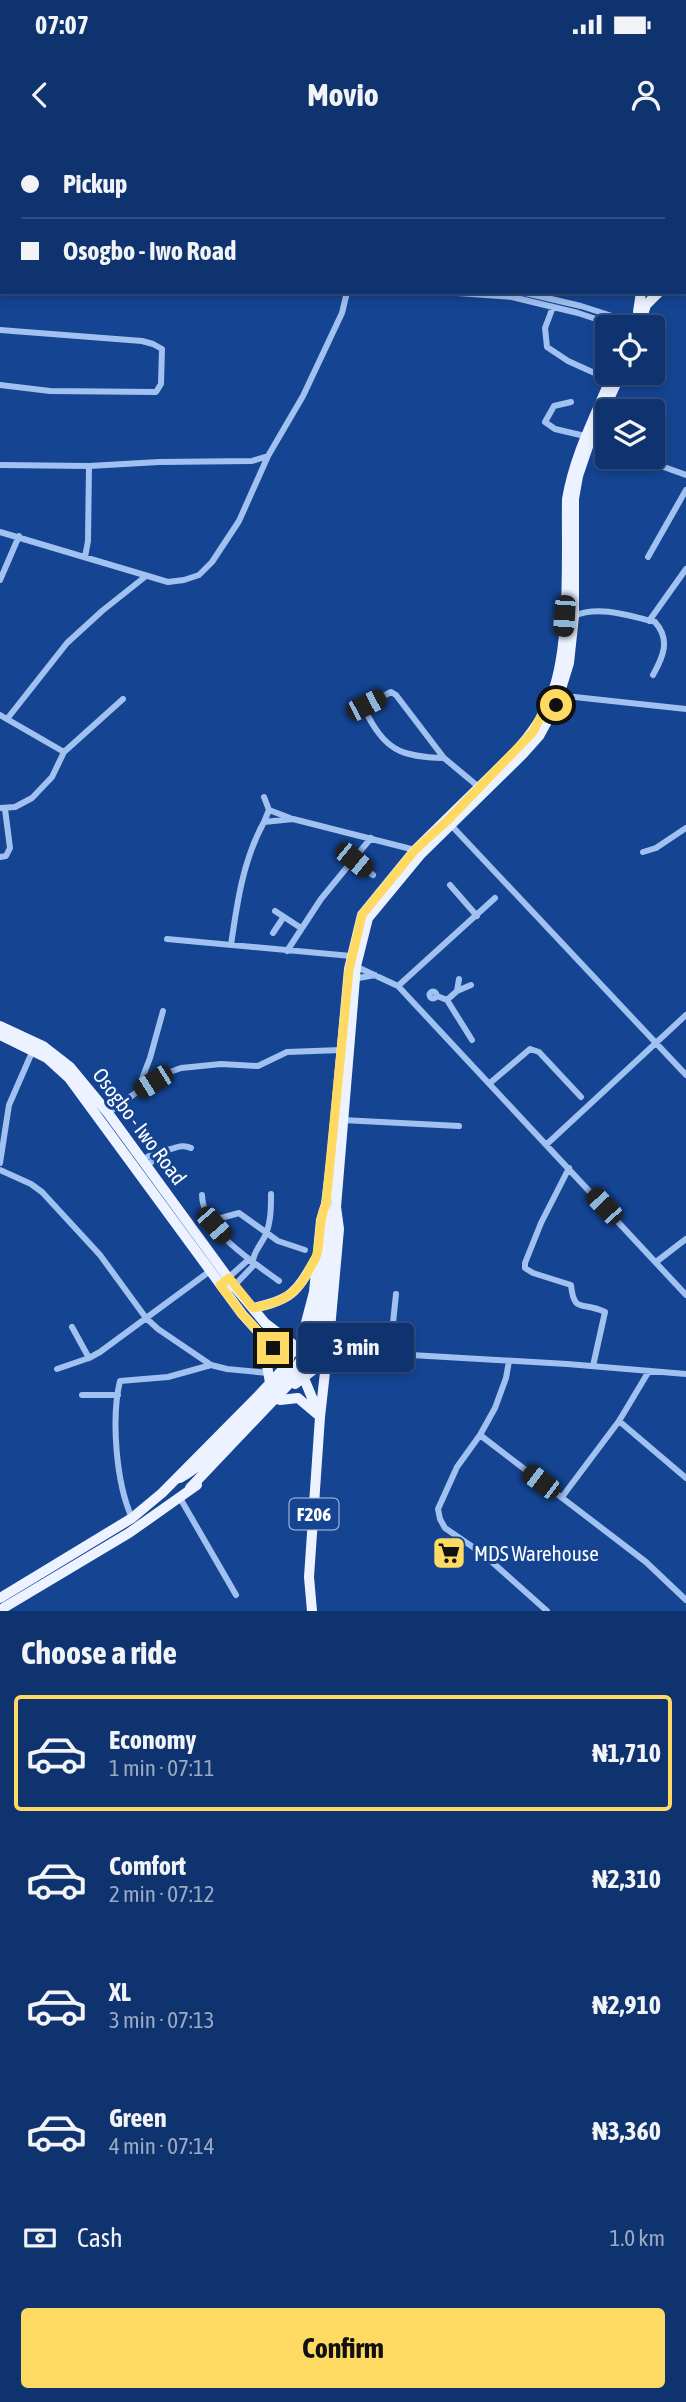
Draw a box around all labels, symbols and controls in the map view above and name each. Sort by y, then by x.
text: 07:07 [35,10,89,40]
icon: back [21,76,59,114]
text: Movio [307,76,379,113]
icon: person [627,76,665,114]
text: Pickup [63,169,127,199]
text: Osogbo - Iwo Road [63,236,236,266]
map controls [595,315,665,469]
button: locate [595,315,665,385]
button: layers [595,399,665,469]
car [553,594,576,638]
car [343,686,390,724]
route start [540,689,572,721]
car [332,839,377,881]
car [130,1062,177,1102]
street label: Osogbo - Iwo Road [88,1063,192,1189]
car [582,1183,627,1229]
car [193,1202,236,1248]
callout: 3 min [298,1324,413,1372]
route end [257,1332,289,1364]
text: 3 min [333,1334,379,1360]
car [518,1461,565,1503]
road number: F206 [290,1498,338,1530]
supermarket icon: MDS Warehouse [430,1534,468,1572]
place label: MDS Warehouse [474,1541,599,1565]
text: Choose a ride [21,1634,177,1671]
icon: car [25,1722,88,1785]
text: Economy [109,1725,196,1755]
text: ₦1,710 [592,1738,661,1768]
text: 1 min · 07:11 [109,1755,215,1781]
icon: car [25,1848,88,1911]
text: Comfort [109,1851,186,1881]
text: ₦2,310 [592,1864,661,1894]
text: 2 min · 07:12 [109,1881,215,1907]
icon: car [25,1974,88,2037]
text: XL [109,1977,131,2007]
text: ₦2,910 [592,1990,661,2020]
text: 3 min · 07:13 [109,2007,215,2033]
icon: car [25,2100,88,2163]
text: Green [109,2103,167,2133]
text: ₦3,360 [592,2116,661,2146]
text: 4 min · 07:14 [109,2133,215,2159]
icon: cash [21,2219,59,2257]
text: Cash [77,2223,123,2253]
text: 1.0 km [609,2225,665,2251]
button: Confirm [21,2308,665,2388]

